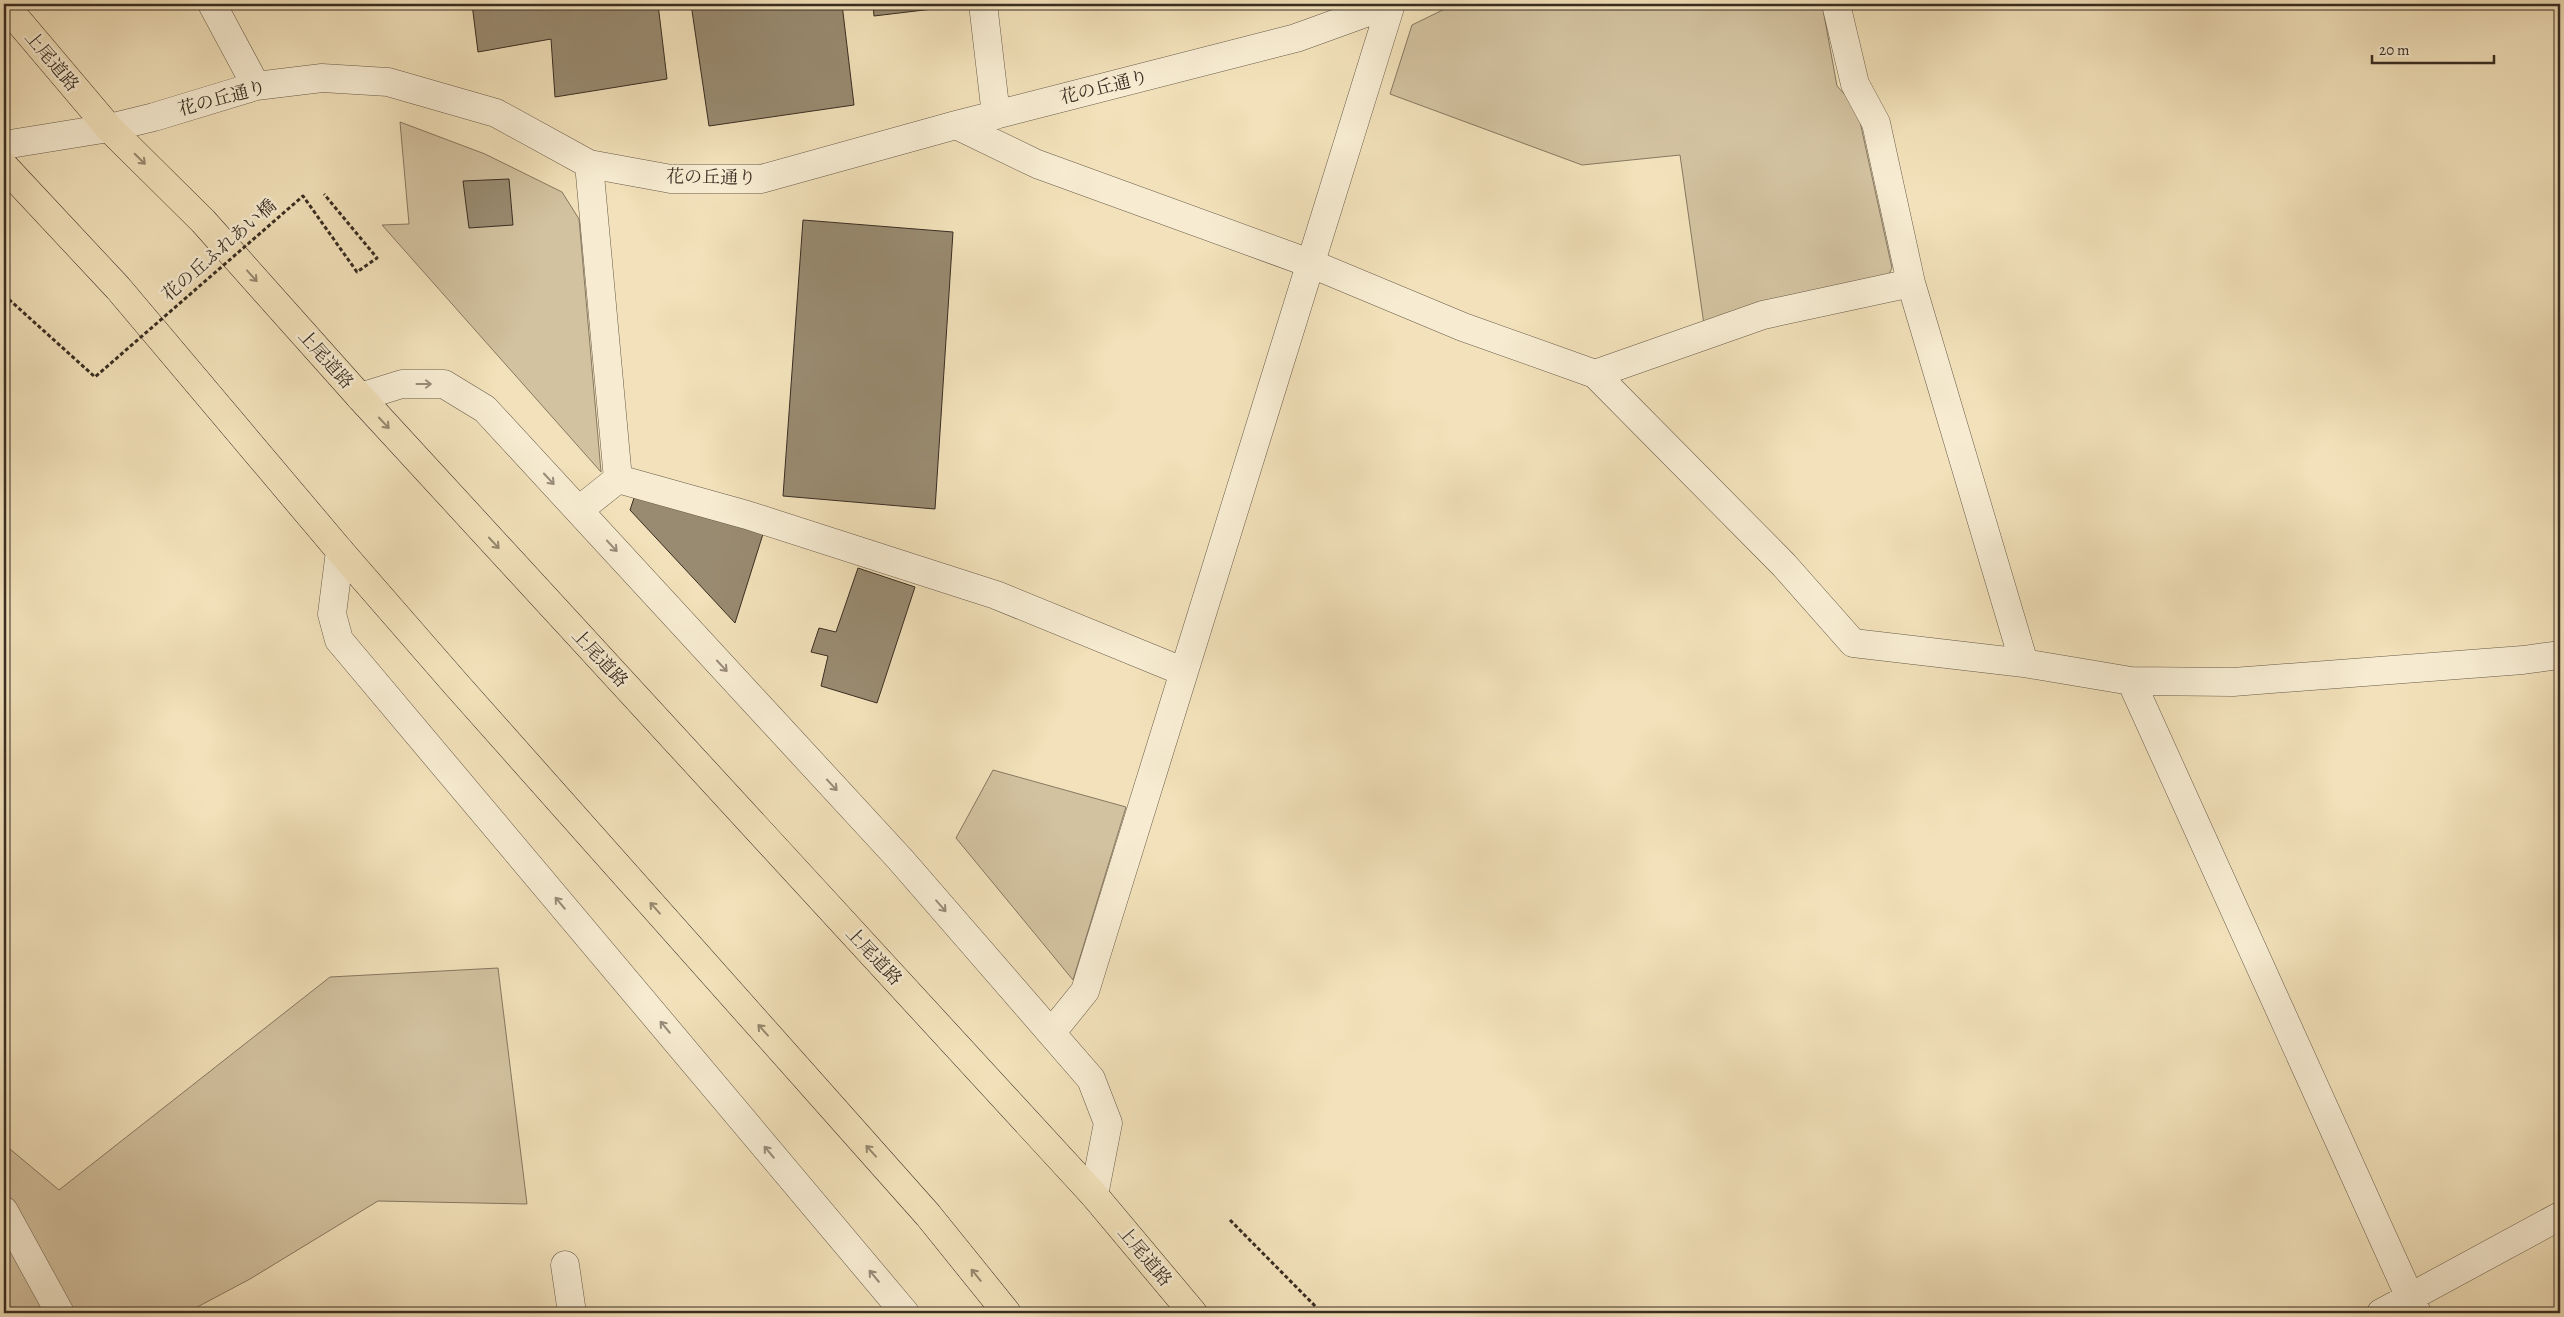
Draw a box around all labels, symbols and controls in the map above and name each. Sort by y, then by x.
street label: 上尾道路 [20,26,84,96]
scale bar [2372,32,2494,64]
text: 20 m [2379,40,2410,60]
street label: 花の丘通り [1057,64,1151,110]
street label: 花の丘通り [175,75,269,121]
one-way arrow [134,153,146,165]
street label: 花の丘通り [666,164,756,190]
street label: 花の丘ふれあい橋 [157,194,281,306]
one-way arrow [246,270,258,283]
street label: 上尾道路 [293,324,359,394]
one-way arrow [416,379,432,389]
one-way arrow [378,417,390,430]
one-way arrow [543,472,555,485]
one-way arrow [488,536,500,549]
one-way arrow [606,540,618,553]
street label: 上尾道路 [567,623,633,693]
one-way arrow [716,659,728,672]
one-way arrow [826,779,838,792]
one-way arrow [555,897,566,910]
one-way arrow [935,899,947,912]
one-way arrow [650,902,661,915]
street label: 上尾道路 [841,921,907,991]
one-way arrow [659,1021,670,1034]
one-way arrow [758,1023,769,1036]
one-way arrow [764,1145,775,1158]
one-way arrow [866,1145,877,1158]
street label: 上尾道路 [1113,1221,1177,1291]
one-way arrow [971,1269,982,1282]
one-way arrow [868,1270,879,1283]

